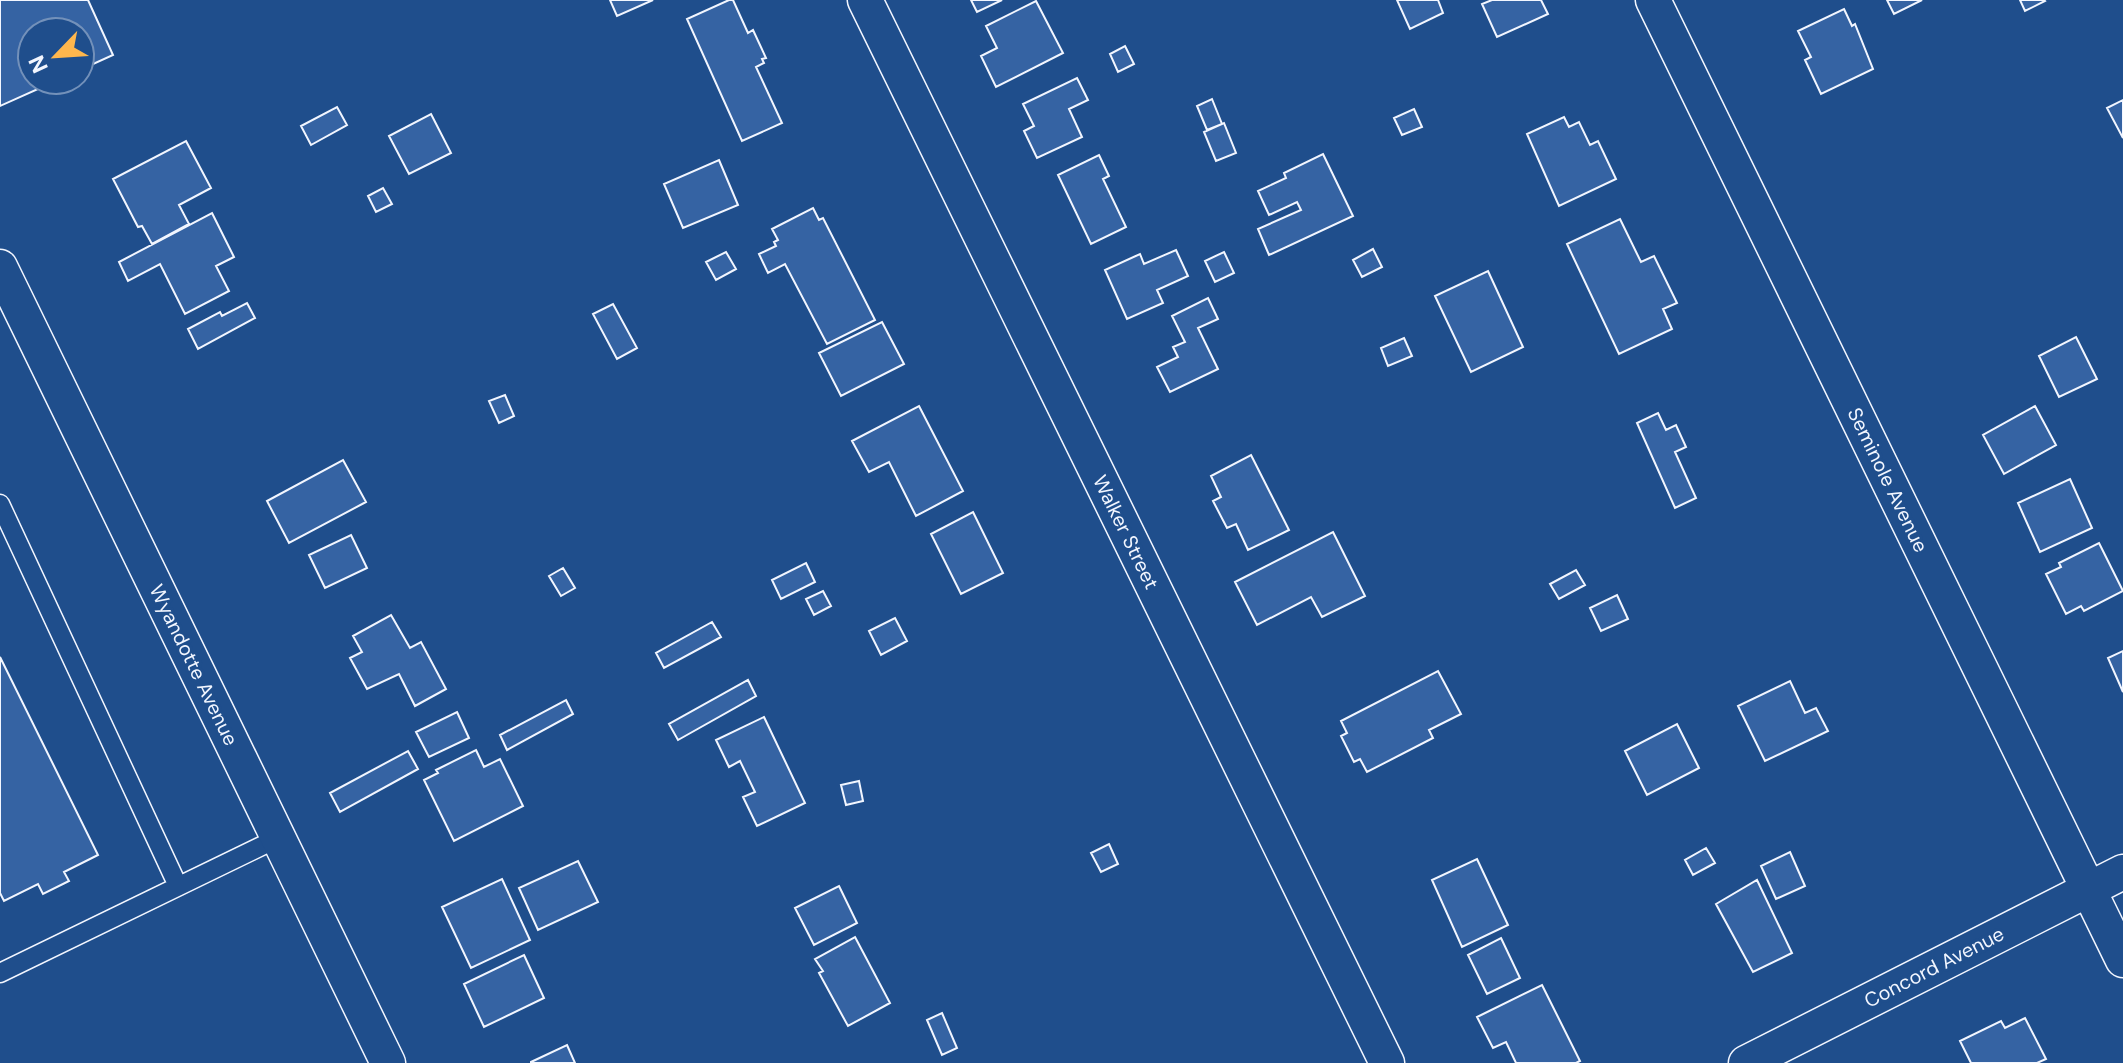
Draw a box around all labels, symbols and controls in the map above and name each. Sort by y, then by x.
north arrow [16,16,96,96]
text: N [22,51,55,78]
street label: Seminole Avenue [1842,403,1934,557]
street label: Walker Street [1087,471,1165,593]
street label: Wyandotte Avenue [144,580,244,750]
street label: Concord Avenue [1860,920,2008,1014]

